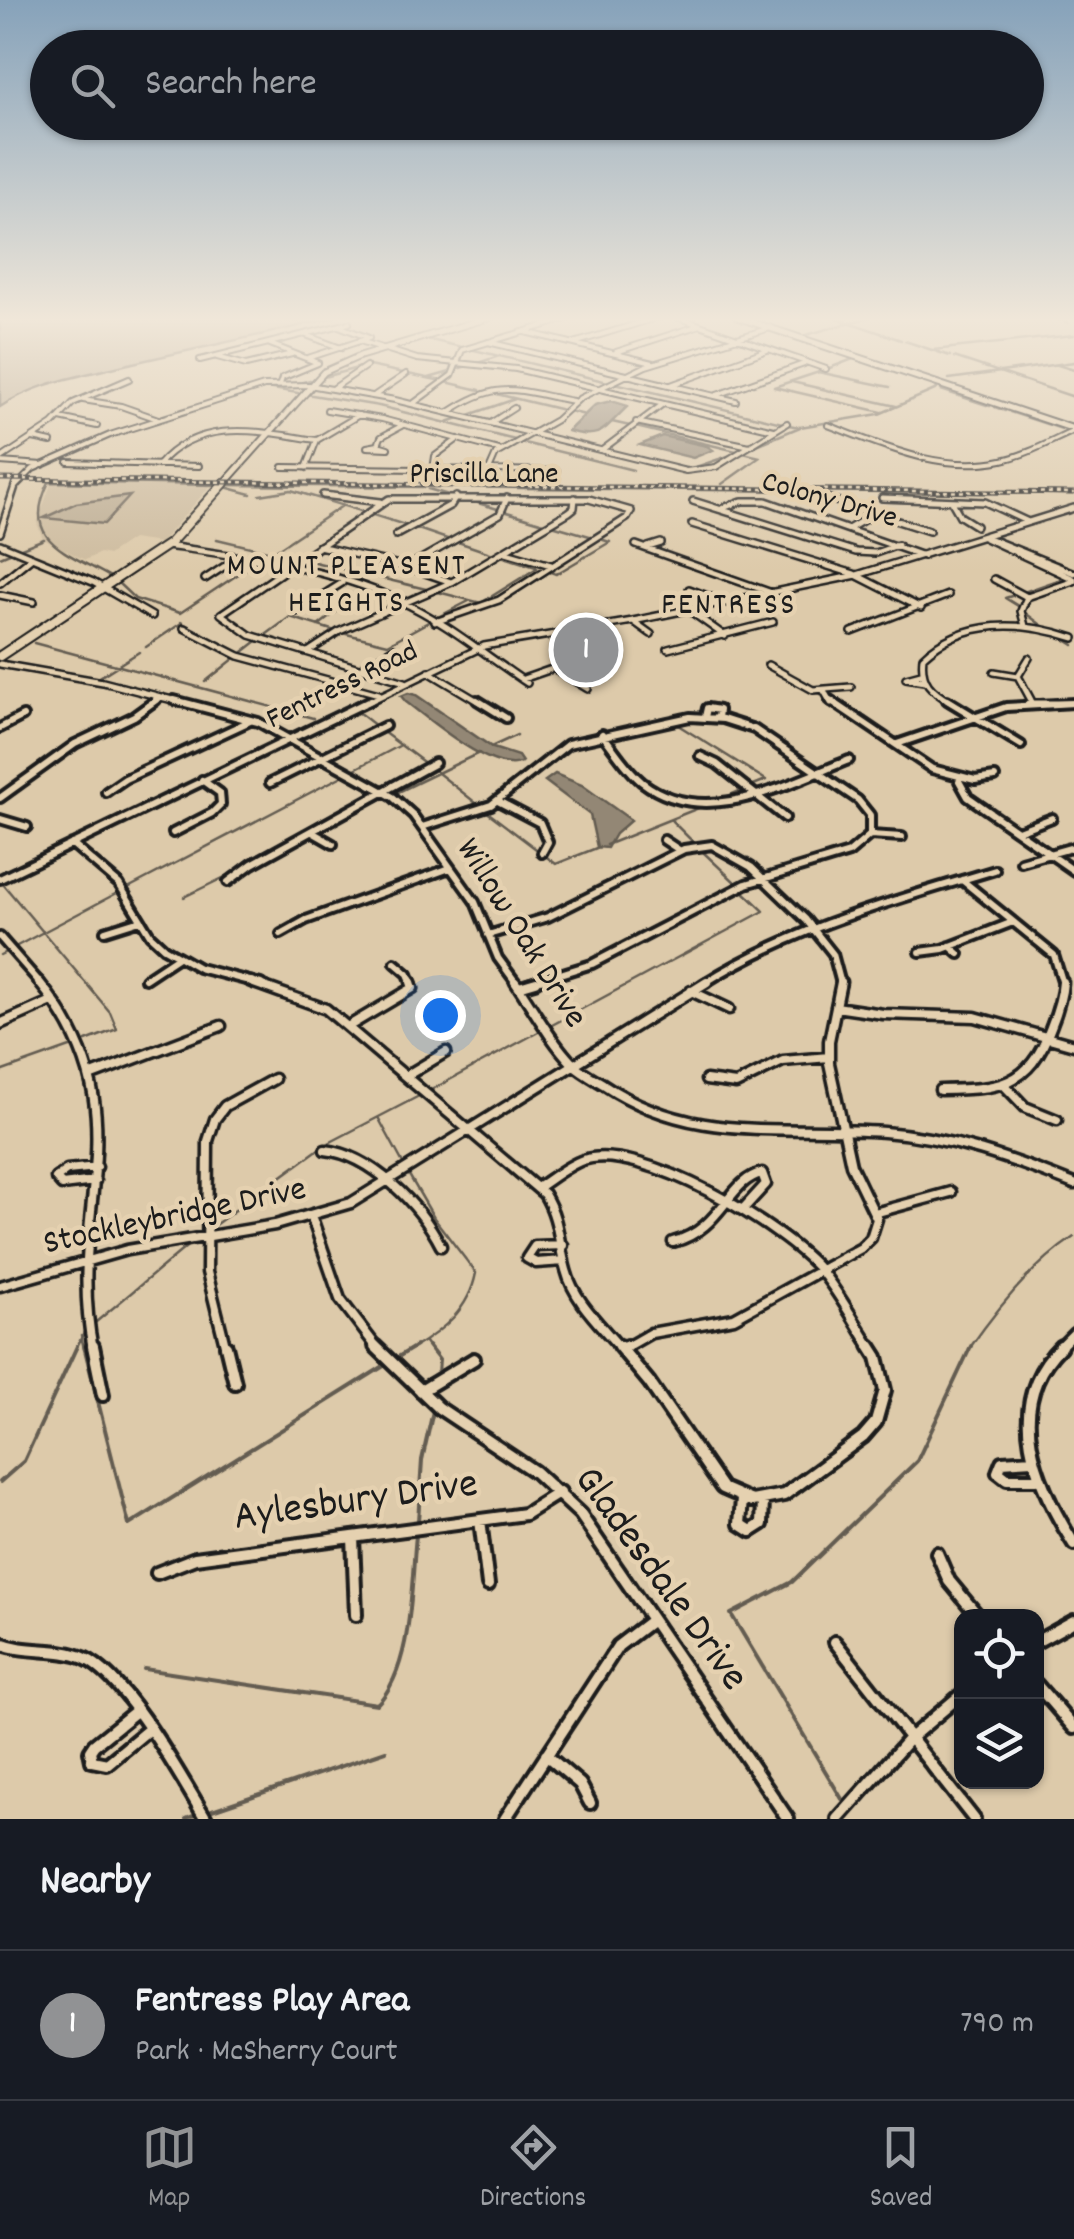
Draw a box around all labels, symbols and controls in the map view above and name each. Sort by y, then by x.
search box [30,30,1044,140]
icon: search [65,58,120,113]
text: Search here [145,58,317,113]
street label: Priscilla Lane [409,455,559,498]
street label: Colony Drive [756,462,902,542]
district label: MOUNT PLEASENT HEIGHTS [227,545,467,628]
district label: FENTRESS [661,584,797,630]
pin: 1 [554,612,618,688]
street label: Fentress Road [260,632,426,742]
street label: Willow Oak Drive [442,829,598,1039]
your location [415,990,466,1041]
street label: Stockleybridge Drive [39,1166,311,1270]
street label: Gladesdale Drive [557,1455,761,1705]
street label: Aylesbury Drive [230,1456,482,1550]
map controls [954,1609,1044,1789]
button: locate [954,1609,1044,1699]
button: layers [954,1699,1044,1789]
text: Nearby [40,1854,150,1914]
text: Fentress Play Area [135,1975,409,2030]
text: 1 [69,2002,76,2048]
text: 790 m [960,2002,1034,2048]
text: Park · McSherry Court [135,2030,398,2076]
tab: Map [142,2120,197,2220]
tab: Directions [480,2120,586,2220]
tab: Saved [870,2120,932,2220]

